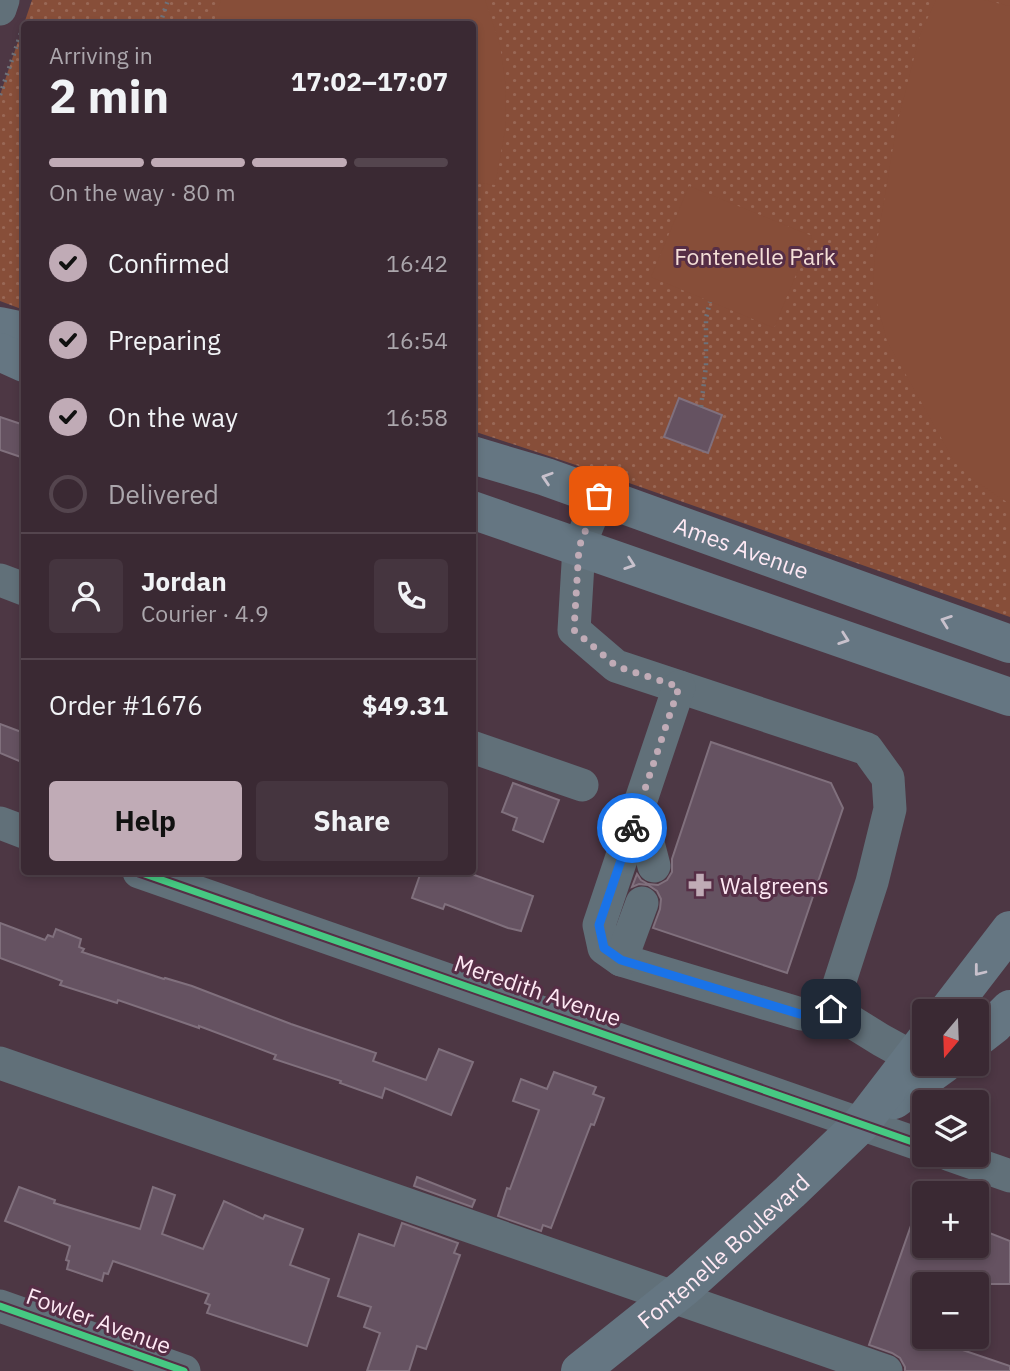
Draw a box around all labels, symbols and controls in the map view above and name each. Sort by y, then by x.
text: Arriving in [49,40,153,70]
text: 17:02–17:07 [291,64,448,98]
text: 2 min [49,66,169,126]
text: On the way · 80 m [49,177,236,207]
park label: Fontenelle Park [674,241,836,271]
icon: check [49,244,87,282]
text: Confirmed [108,246,230,280]
text: 16:42 [386,248,448,278]
icon: check [49,321,87,359]
text: Preparing [108,323,221,357]
text: 16:54 [386,325,448,355]
icon: check [49,398,87,436]
text: On the way [108,400,238,434]
text: 16:58 [386,402,448,432]
pin [569,466,629,526]
one-way arrow [542,472,554,486]
text: Delivered [108,477,219,511]
icon: bag [580,477,618,515]
street label: Ames Avenue [670,509,813,585]
one-way arrow [623,556,635,570]
button: person [49,559,123,633]
button: phone [374,559,448,633]
text: Jordan [141,564,227,598]
text: Courier · 4.9 [141,598,269,628]
one-way arrow [940,615,952,629]
one-way arrow [838,631,850,645]
text: Order #1676 [49,688,203,722]
text: $49.31 [362,688,448,722]
button: Help [49,781,242,861]
button: Share [256,781,448,861]
courier [597,793,667,863]
icon: bike [613,809,651,847]
place label: Walgreens [720,870,829,900]
pharmacy icon: Walgreens [686,871,714,899]
street label: Meredith Avenue [451,947,625,1033]
one-way arrow [974,963,987,976]
pin [801,979,861,1039]
icon: home [812,990,850,1028]
north arrow [912,999,989,1076]
map controls [912,999,989,1349]
button: layers [912,1090,989,1167]
street label: Fontenelle Boulevard [631,1167,815,1335]
button: + [912,1181,989,1258]
button: − [912,1272,989,1349]
street label: Fowler Avenue [22,1280,176,1360]

